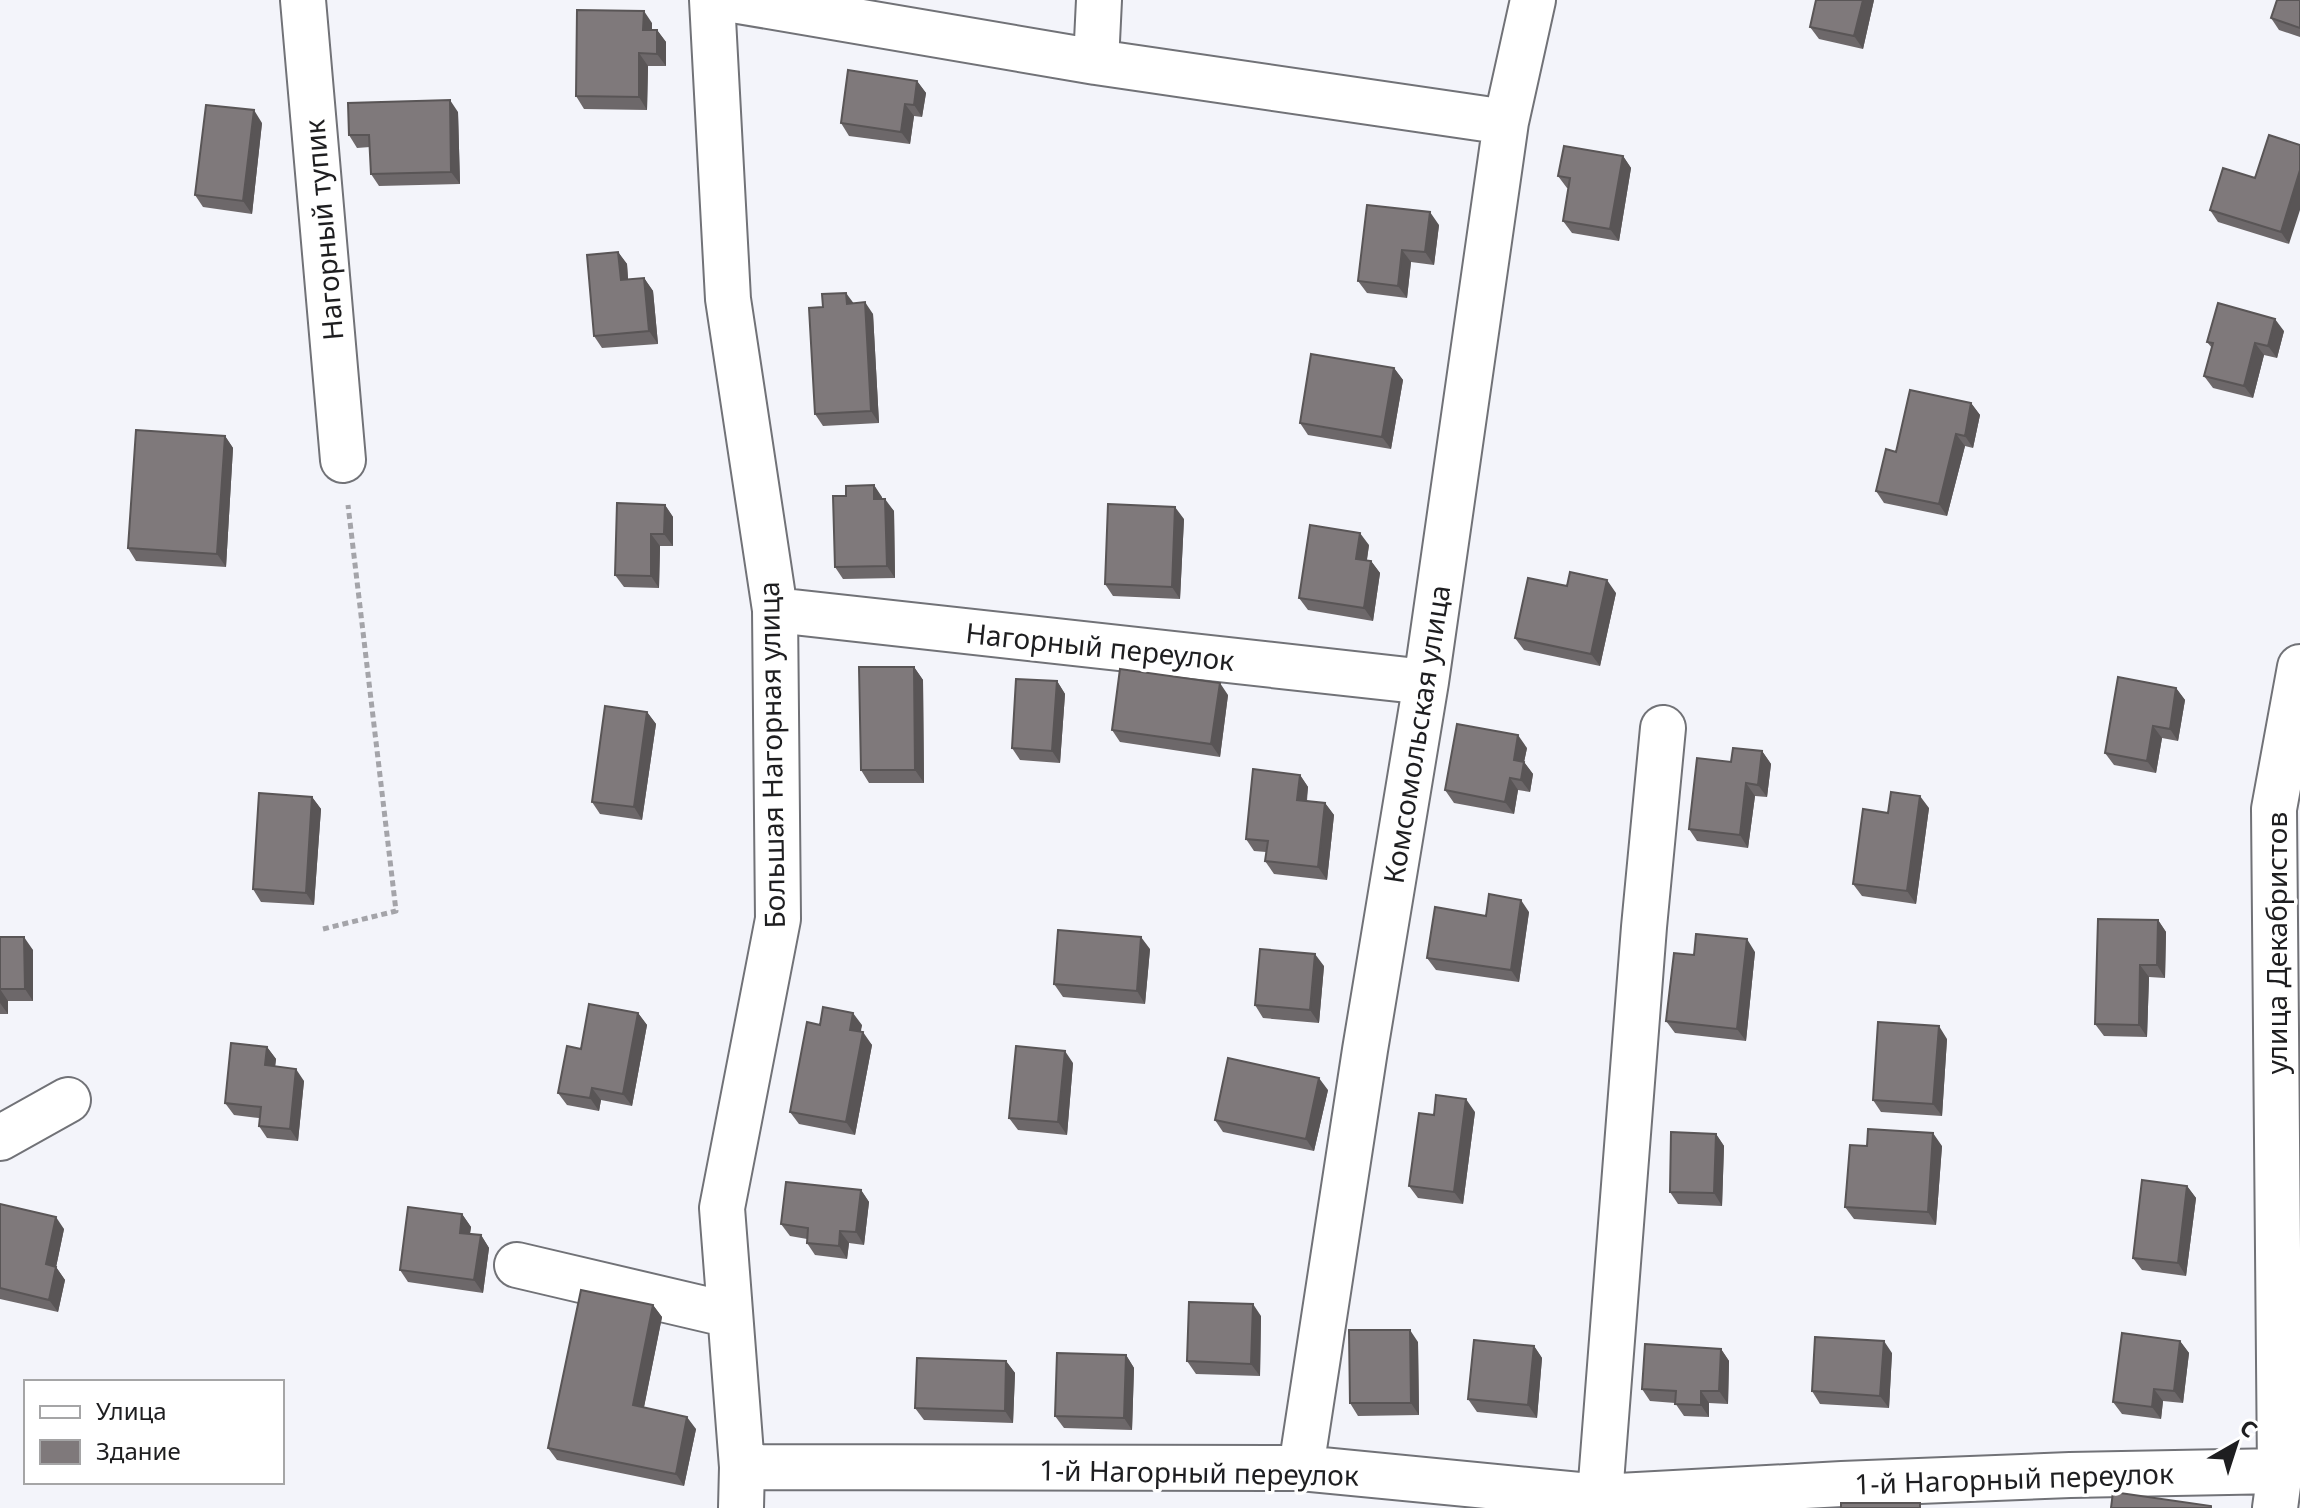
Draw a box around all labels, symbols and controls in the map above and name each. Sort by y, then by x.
street label: Нагорный тупик [294,118,352,342]
street label: Большая Нагорная улица [749,581,793,929]
street label: Комсомольская улица [1374,582,1458,886]
street label: Нагорный переулок [964,613,1236,679]
street label: улица Декабристов [2257,812,2295,1074]
legend [24,1380,284,1484]
text: Улица [96,1394,167,1427]
north arrow [2196,1404,2276,1484]
text: С [2234,1412,2264,1444]
text: Здание [96,1434,181,1467]
street label: 1-й Нагорный переулок [1039,1450,1359,1494]
street label: 1-й Нагорный переулок [1854,1453,2175,1503]

